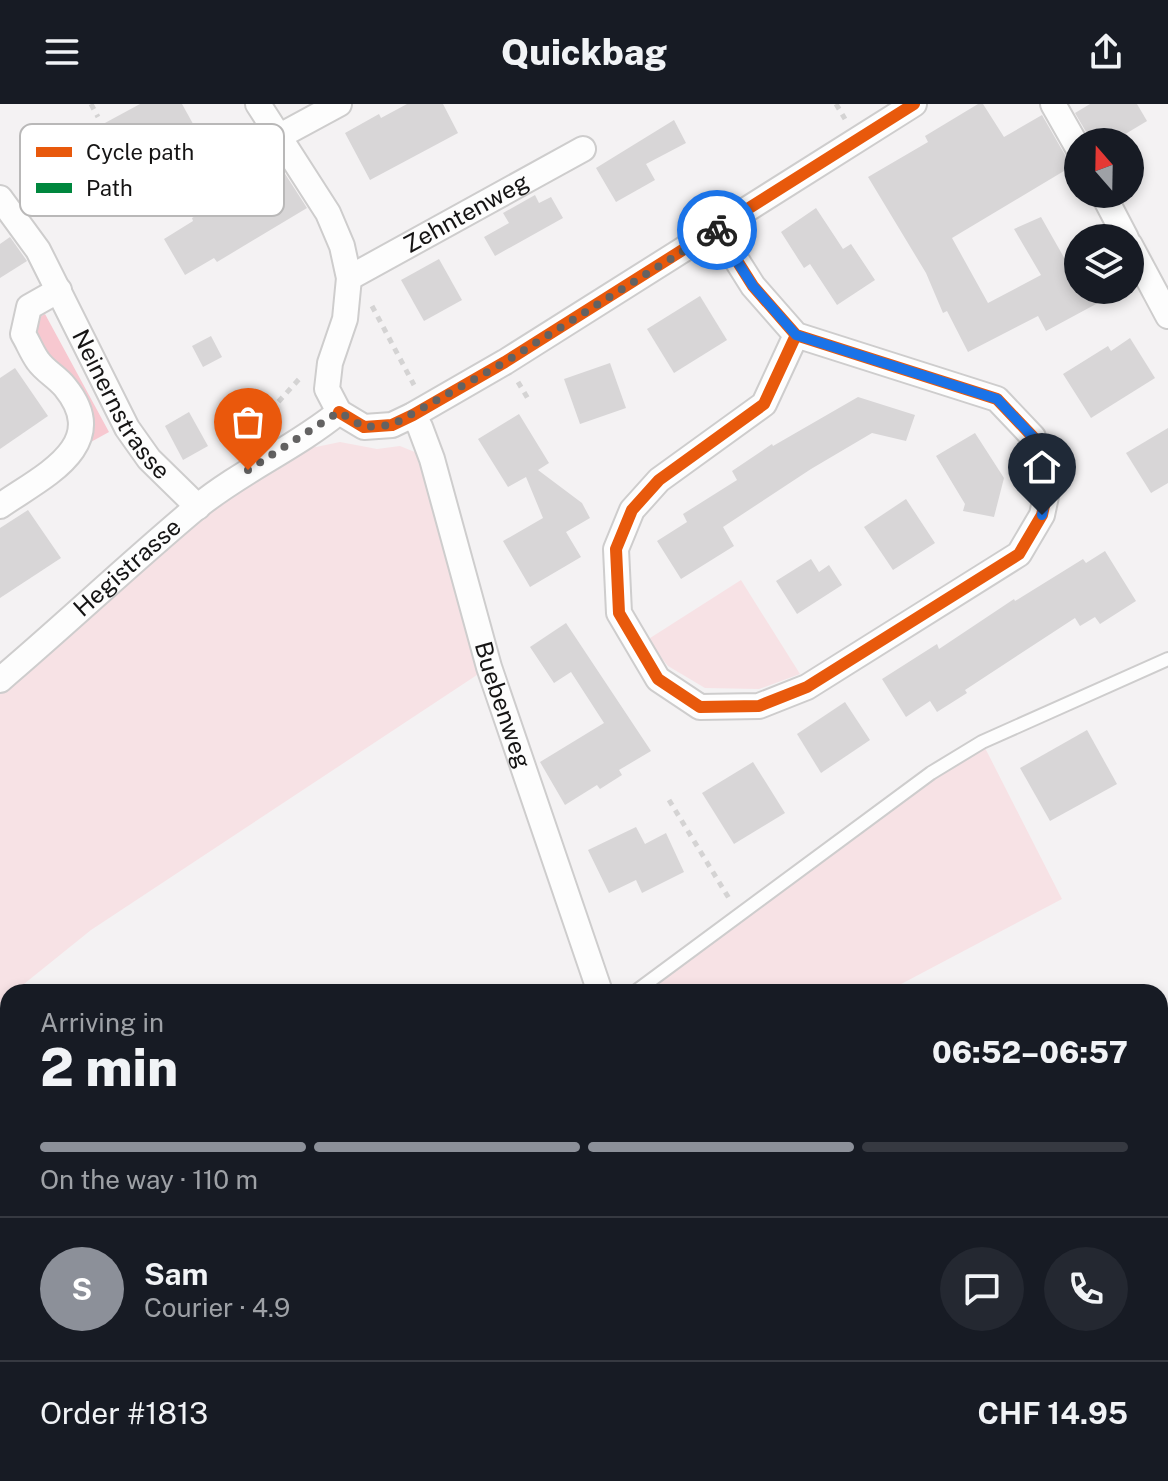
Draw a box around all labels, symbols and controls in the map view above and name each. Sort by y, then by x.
icon: menu [40,30,84,74]
icon: share [1084,30,1128,74]
text: Quickbag [501,31,667,73]
legend [20,124,284,216]
north arrow [1064,128,1144,208]
map controls [1064,128,1144,304]
text: Cycle path [86,139,194,165]
street label: Zehntenweg [398,167,533,258]
text: Path [86,175,133,201]
courier [677,190,757,270]
icon: bike [695,208,739,252]
button: layers [1064,224,1144,304]
street label: Neinernstrasse [67,325,176,485]
pin [214,388,282,470]
icon: bag [226,400,270,444]
pin [1008,433,1076,515]
icon: home [1020,445,1064,489]
street label: Hegistrasse [67,512,186,622]
street label: Buebenweg [470,638,538,772]
text: Arriving in [40,1007,164,1038]
text: 06:52–06:57 [932,1034,1128,1070]
text: 2 min [40,1037,178,1098]
text: On the way · 110 m [40,1164,258,1195]
button: chat [940,1247,1024,1331]
button: phone [1044,1247,1128,1331]
text: Sam [144,1256,208,1292]
text: S [72,1271,92,1307]
text: Courier · 4.9 [144,1292,290,1323]
text: Order #1813 [40,1395,208,1431]
text: CHF 14.95 [978,1395,1128,1431]

